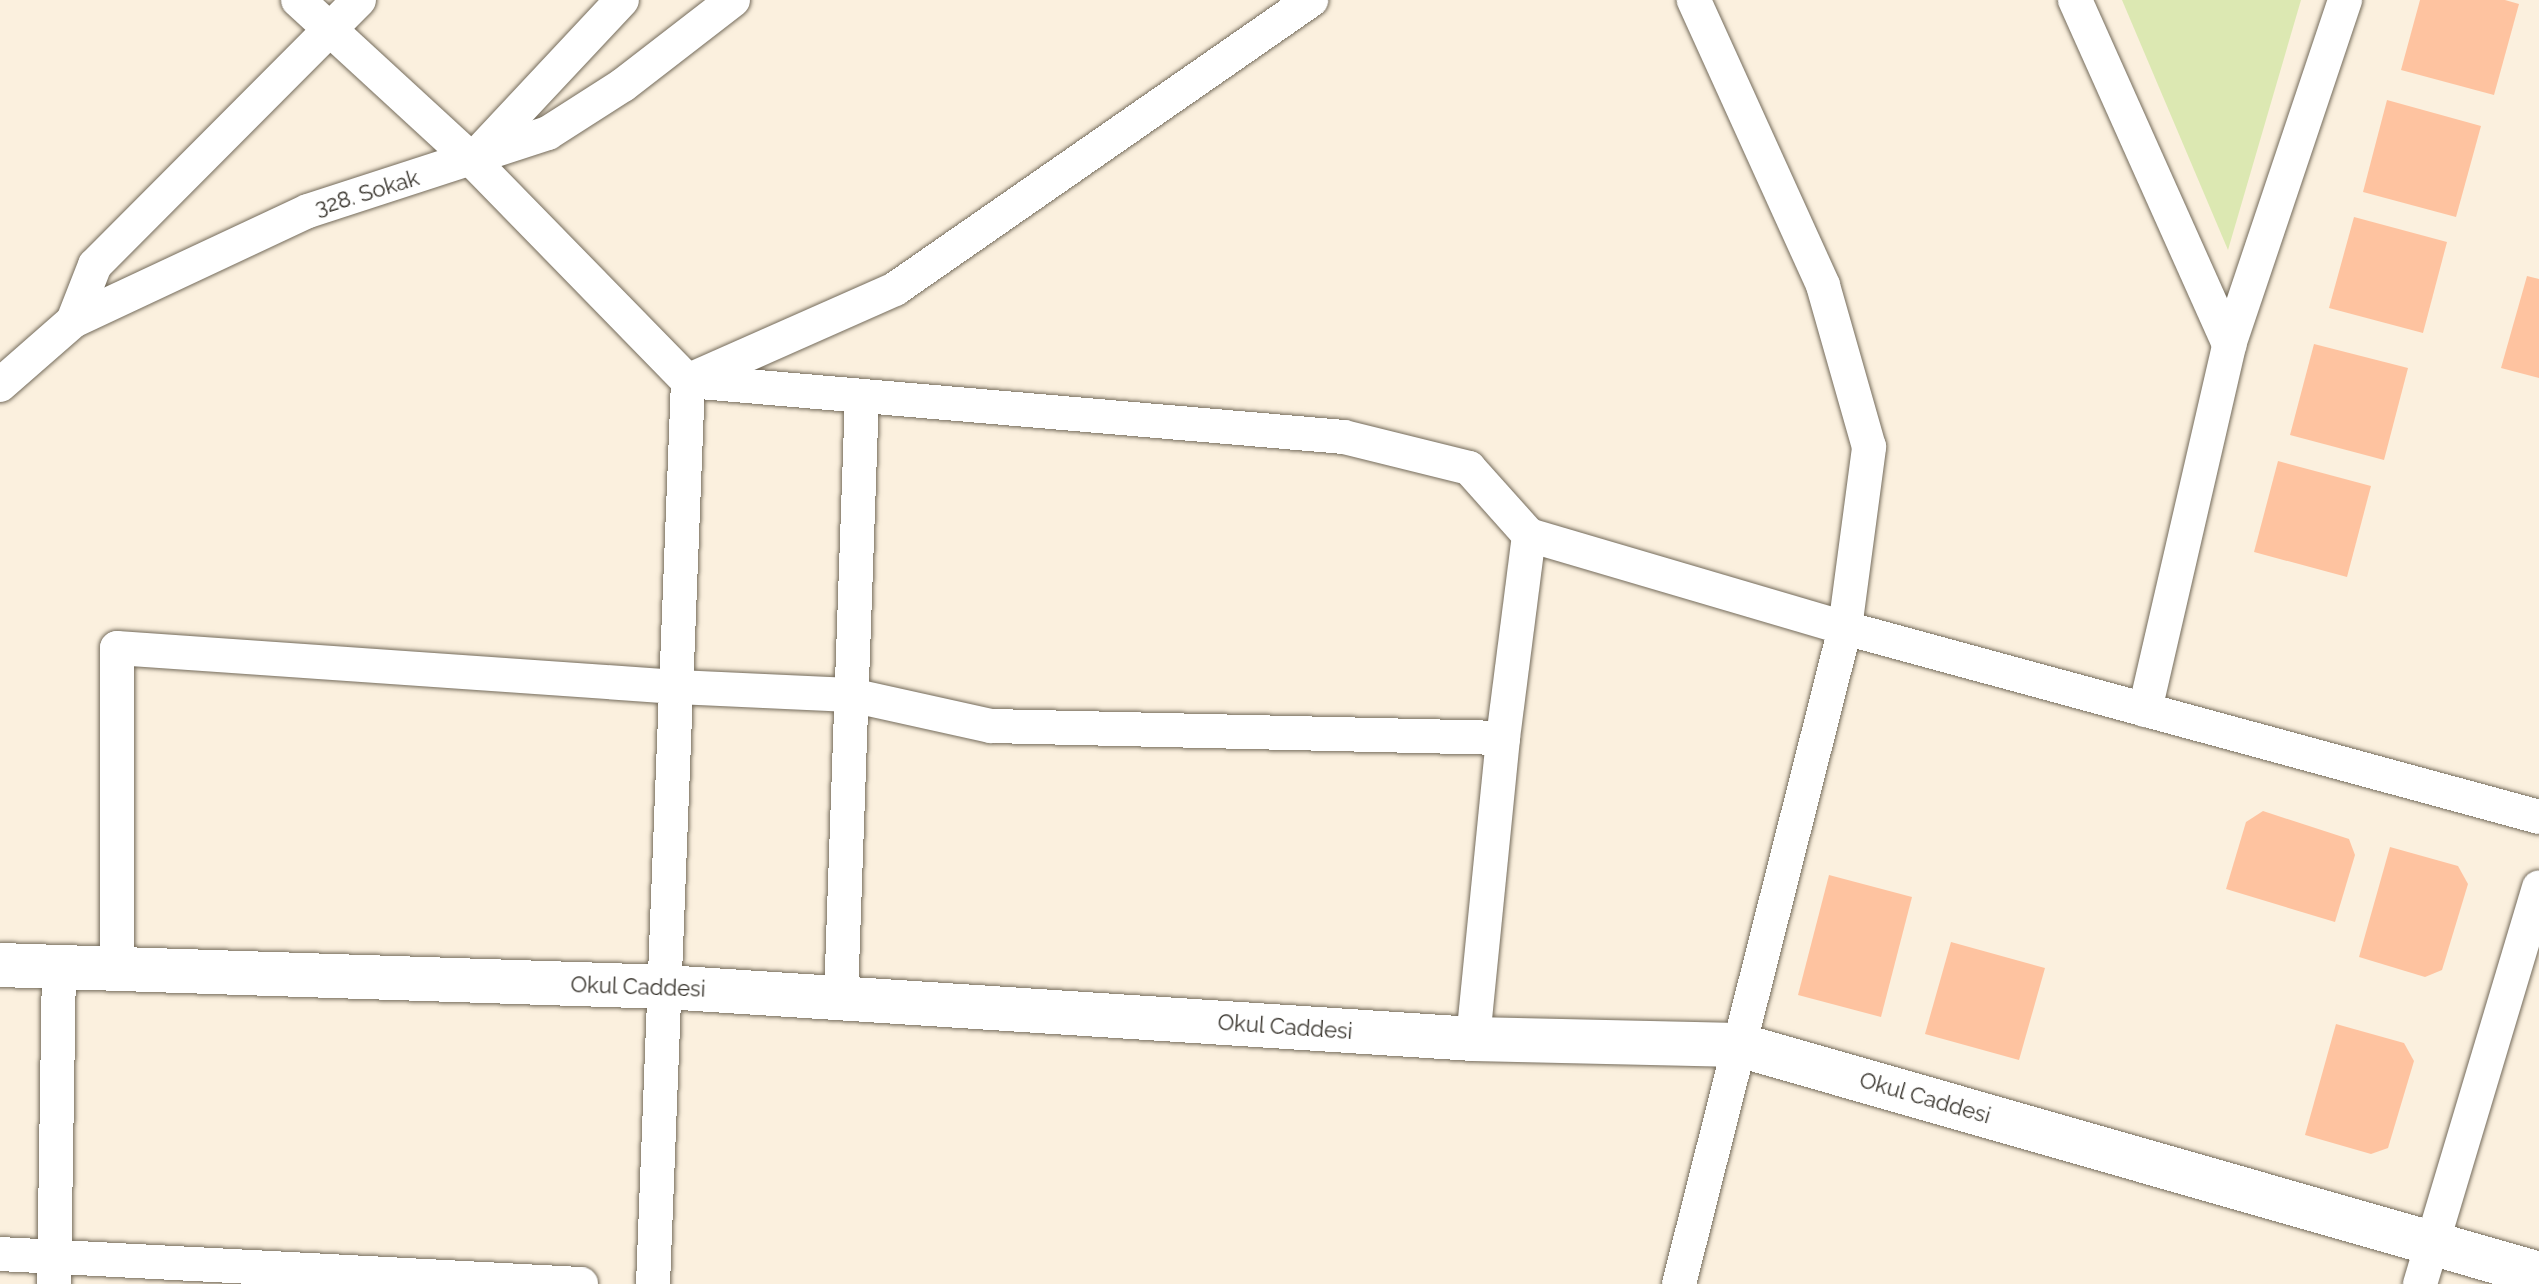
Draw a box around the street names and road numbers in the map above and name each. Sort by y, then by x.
street label: 328. Sokak [312,165,422,221]
street label: Okul Caddesi [570,971,706,1003]
street label: Okul Caddesi [1216,1009,1354,1045]
street label: Okul Caddesi [1856,1067,1994,1129]

